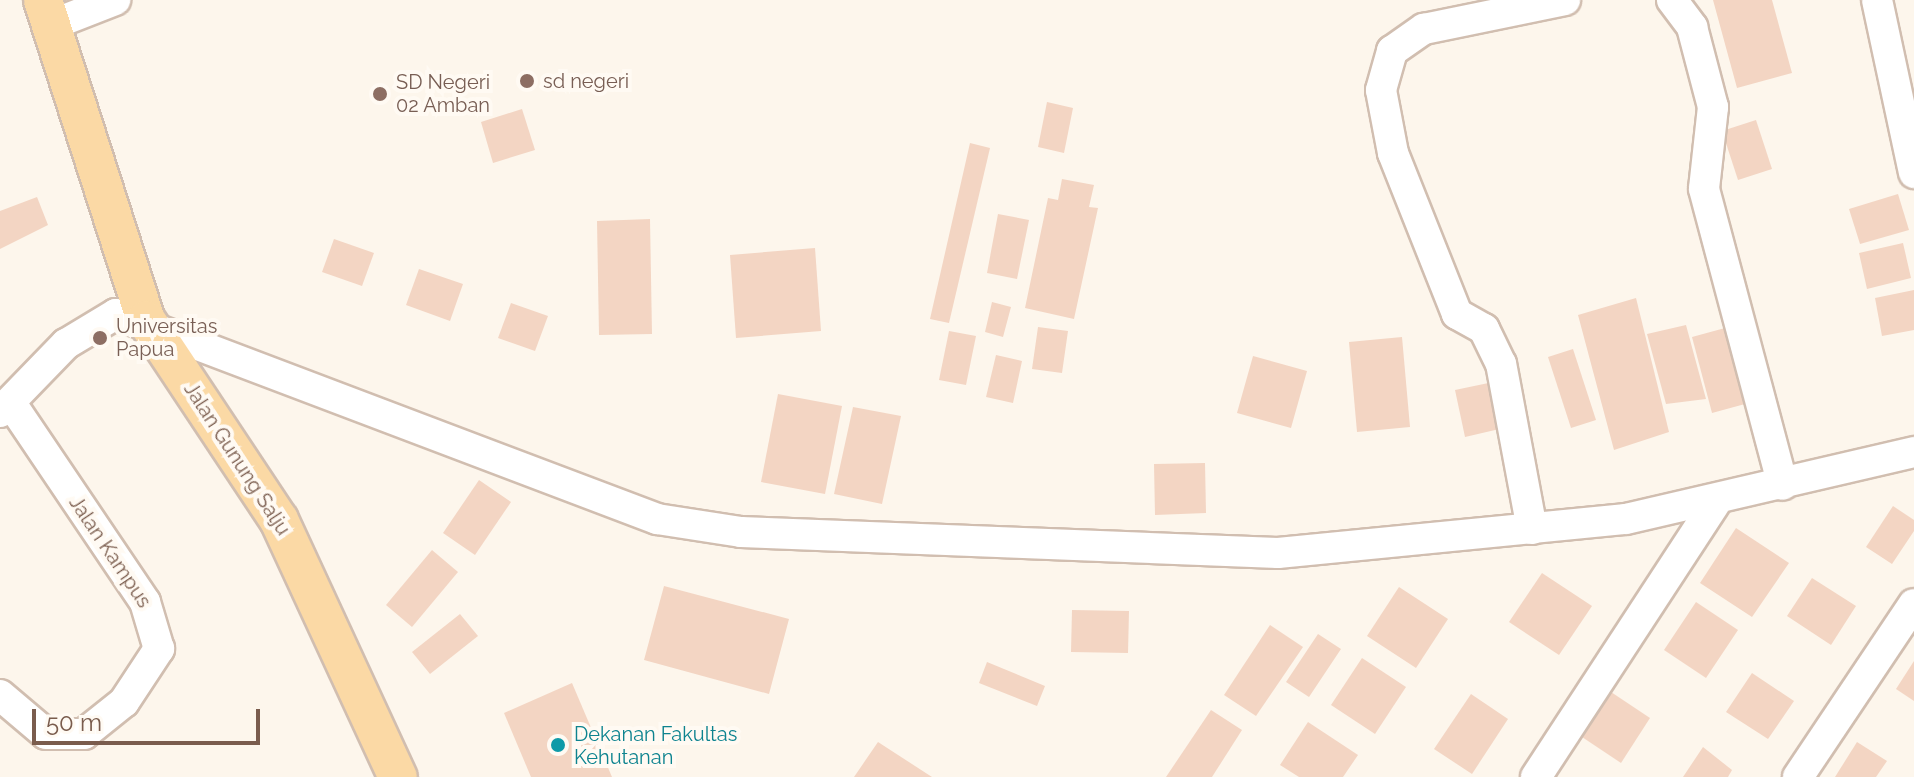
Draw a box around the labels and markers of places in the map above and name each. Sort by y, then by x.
place label: sd negeri [543,69,629,93]
place label: SD Negeri 02 Amban [396,70,491,117]
marker: sd negeri [518,72,536,90]
marker: SD Negeri 02 Amban [371,85,389,103]
place label: Universitas Papua [116,314,217,361]
marker: Universitas Papua [91,329,109,347]
place label: Dekanan Fakultas Kehutanan [574,722,737,769]
marker: Dekanan Fakultas Kehutanan [549,736,567,754]

